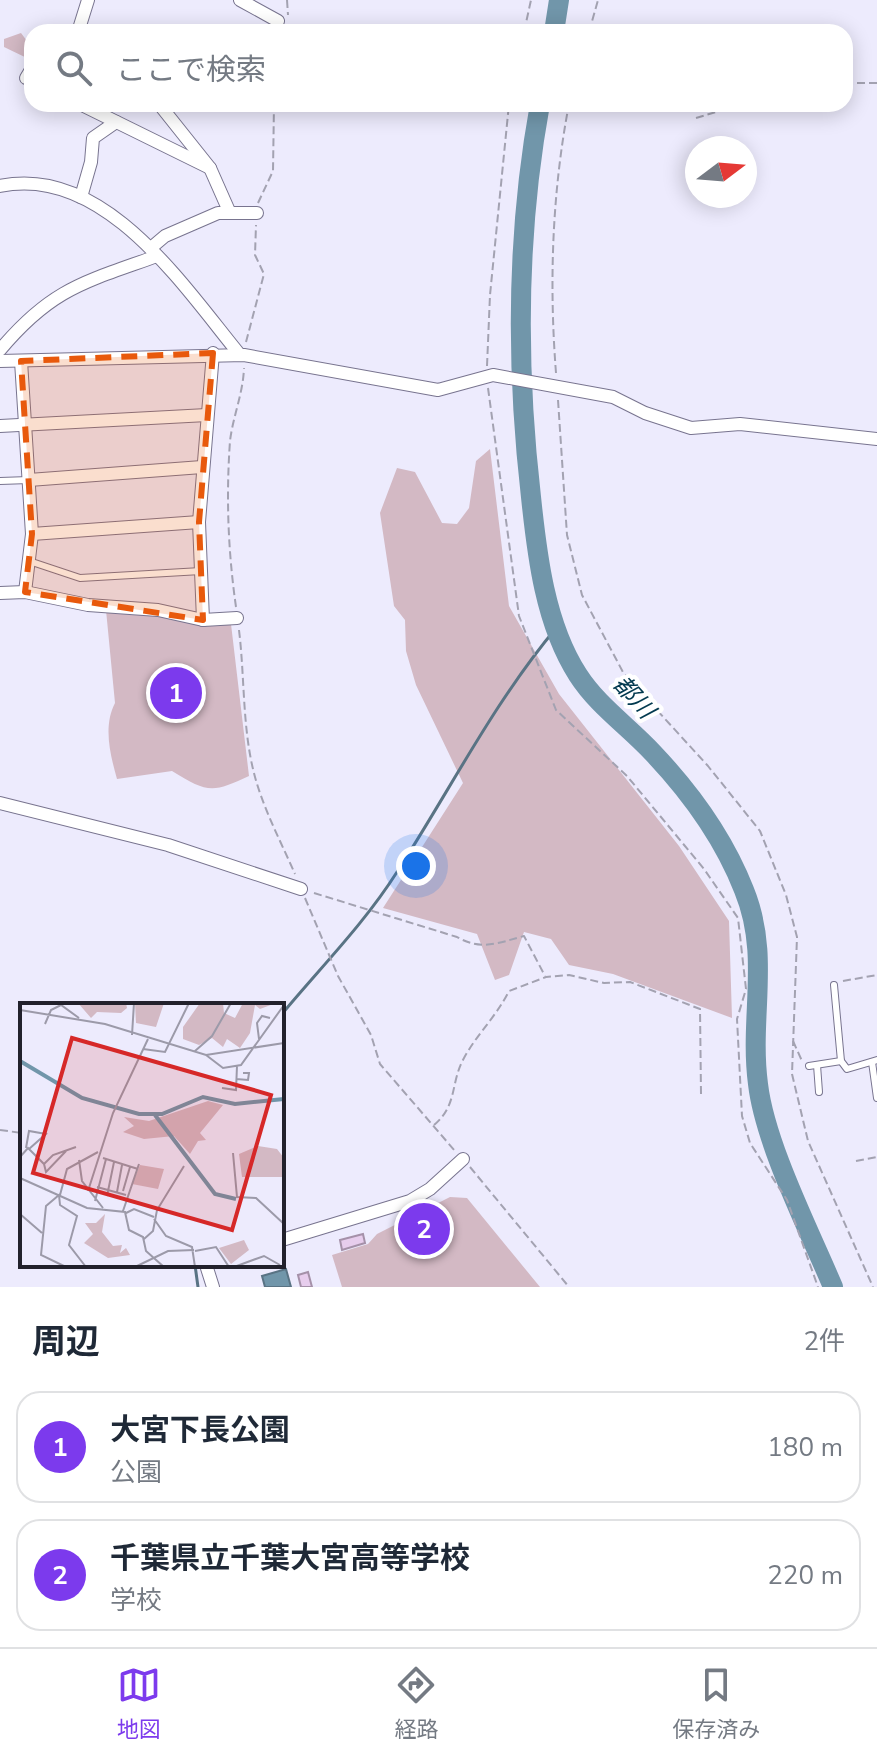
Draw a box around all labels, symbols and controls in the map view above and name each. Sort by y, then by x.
search box [24,24,853,112]
icon: search [52,46,96,90]
text: ここで検索 [116,50,266,91]
north arrow [685,136,757,208]
pin: 1 [150,663,202,723]
water label: 都川 [606,668,664,728]
your location [396,846,436,886]
inset map [20,1003,284,1267]
pin: 2 [398,1199,450,1259]
text: 周辺 [32,1319,100,1365]
text: 2件 [803,1324,845,1359]
text: 大宮下長公園 [110,1410,290,1451]
text: 1 [52,1430,68,1465]
text: 180 m [767,1430,843,1465]
text: 公園 [110,1455,162,1490]
text: 千葉県立千葉大宮高等学校 [110,1538,470,1579]
text: 2 [52,1558,68,1593]
text: 220 m [767,1558,843,1593]
text: 学校 [110,1583,162,1618]
tab: 地図 [117,1663,161,1745]
tab: 経路 [394,1663,438,1745]
tab: 保存済み [672,1663,760,1745]

